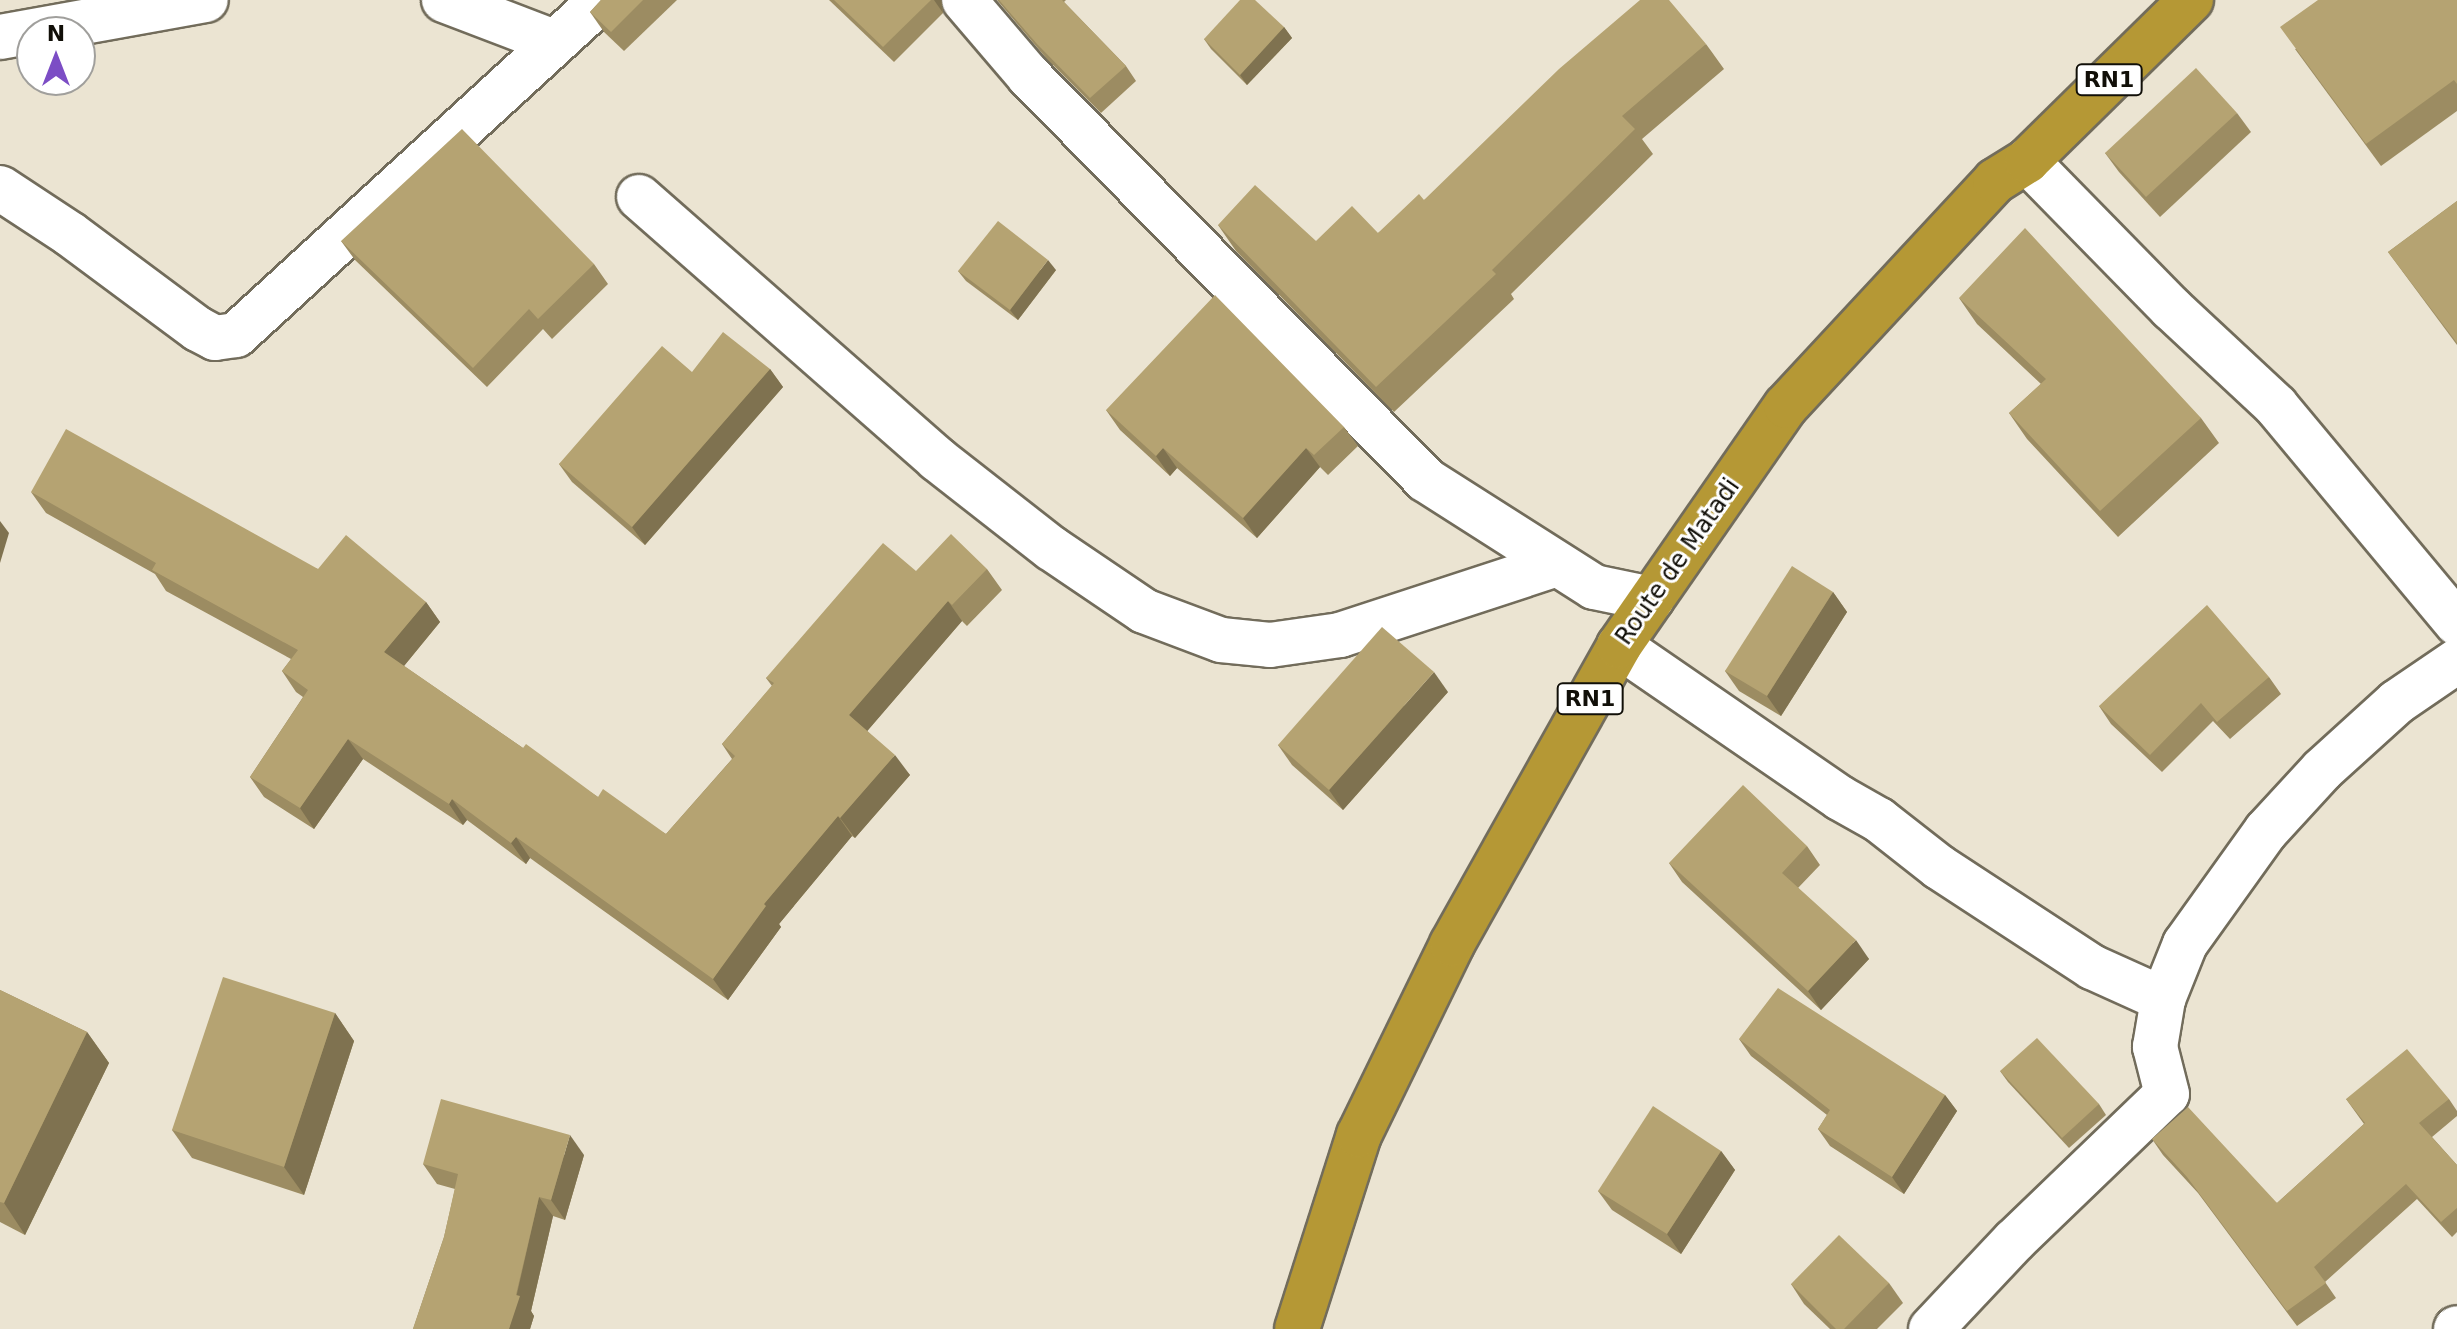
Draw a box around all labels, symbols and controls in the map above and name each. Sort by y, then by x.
north arrow [16,16,96,96]
text: N [47,21,65,46]
road number: RN1 [2075,62,2143,98]
street label: Route de Matadi [1610,473,1746,651]
road number: RN1 [1556,681,1624,717]

